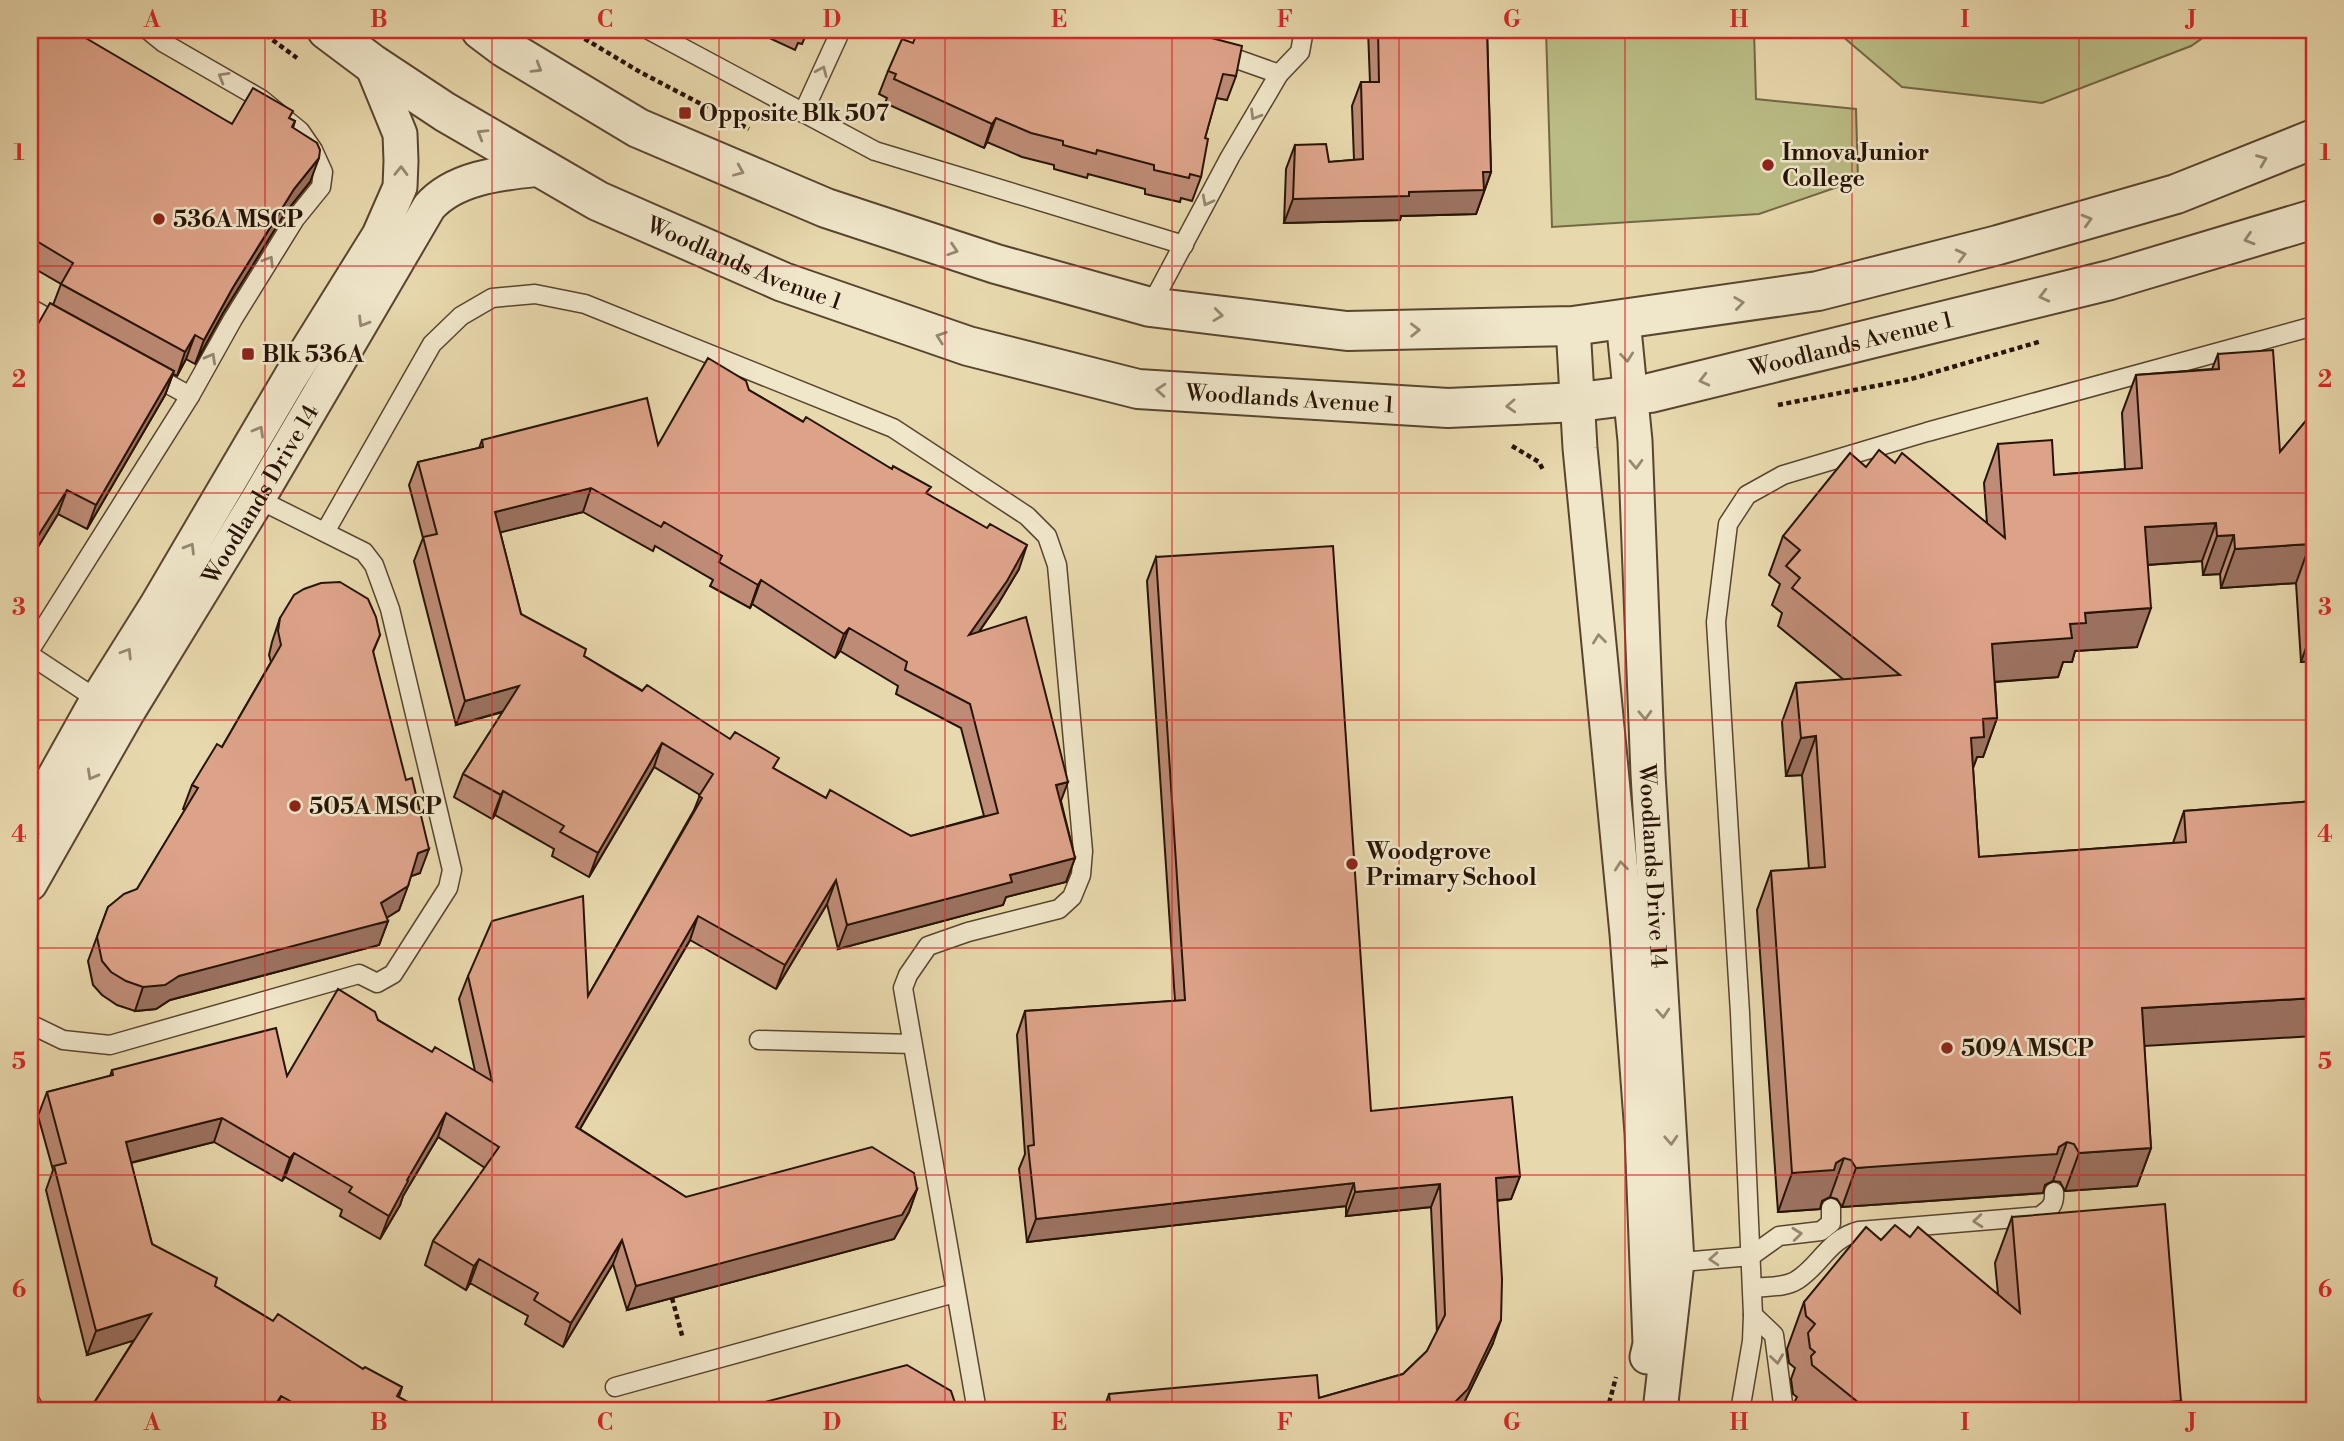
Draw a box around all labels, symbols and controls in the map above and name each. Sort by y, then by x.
text: A [143,6,161,34]
text: B [370,6,388,34]
text: C [597,6,613,34]
text: D [823,6,841,34]
text: E [1051,6,1067,34]
text: F [1277,6,1293,34]
text: G [1503,6,1521,34]
text: H [1730,6,1749,34]
text: I [1961,6,1970,34]
text: J [2185,6,2197,34]
one-way arrow [530,59,543,72]
one-way arrow [814,66,828,79]
one-way arrow [218,72,230,85]
place label: Opposite Blk 507 [699,100,890,128]
marker: Opposite Blk 507 [677,105,693,121]
one-way arrow [1250,108,1263,121]
one-way arrow [477,129,490,142]
text: 1 [13,139,25,167]
place label: Innova Junior College [1782,139,1929,193]
text: 1 [2319,139,2331,167]
one-way arrow [2255,154,2267,168]
marker: Innova Junior College [1760,157,1776,173]
one-way arrow [732,163,744,177]
one-way arrow [393,166,408,177]
one-way arrow [1202,194,1215,206]
place label: 536A MSCP [173,206,303,234]
marker: 536A MSCP [151,211,167,227]
street label: Woodlands Avenue 1 [641,211,846,316]
one-way arrow [2081,213,2093,228]
one-way arrow [2243,231,2255,246]
one-way arrow [946,242,958,256]
one-way arrow [1955,249,1967,263]
one-way arrow [261,256,274,269]
one-way arrow [2038,288,2050,302]
one-way arrow [1733,296,1745,311]
street label: Woodlands Avenue 1 [1745,306,1956,383]
one-way arrow [1212,308,1224,323]
one-way arrow [358,314,371,327]
one-way arrow [1411,322,1421,338]
one-way arrow [935,331,947,345]
place label: Blk 536A [262,341,364,369]
marker: Blk 536A [240,346,256,362]
one-way arrow [203,352,216,365]
one-way arrow [1619,352,1634,363]
text: 2 [12,366,26,394]
text: 2 [2318,366,2332,394]
one-way arrow [1698,372,1710,386]
street label: Woodlands Avenue 1 [1184,379,1395,420]
one-way arrow [1156,383,1167,398]
one-way arrow [1505,398,1516,413]
street label: Woodlands Drive 14 [196,400,325,590]
one-way arrow [251,425,264,438]
one-way arrow [1628,459,1644,469]
one-way arrow [182,542,195,555]
text: 3 [12,594,26,622]
text: 3 [2318,594,2332,622]
one-way arrow [1591,633,1606,645]
one-way arrow [118,648,131,661]
one-way arrow [1638,710,1653,721]
street label: Woodlands Drive 14 [1633,762,1673,969]
one-way arrow [87,768,100,780]
place label: 505A MSCP [309,793,441,821]
marker: 505A MSCP [287,798,303,814]
text: 4 [11,821,27,849]
text: 4 [2317,821,2333,849]
place label: Woodgrove Primary School [1365,838,1537,892]
marker: Woodgrove Primary School [1344,856,1360,872]
one-way arrow [1613,860,1628,871]
one-way arrow [1655,1008,1670,1019]
place label: 509A MSCP [1961,1035,2093,1063]
marker: 509A MSCP [1939,1040,1955,1056]
text: 5 [12,1048,26,1076]
text: 5 [2318,1048,2332,1076]
one-way arrow [1663,1135,1678,1146]
one-way arrow [1972,1213,1983,1228]
one-way arrow [1792,1227,1803,1242]
one-way arrow [1709,1251,1720,1266]
text: 6 [12,1276,26,1304]
text: 6 [2318,1276,2332,1304]
one-way arrow [1769,1353,1784,1365]
text: A [143,1409,161,1437]
text: B [370,1409,388,1437]
text: C [597,1409,613,1437]
text: D [823,1409,841,1437]
text: E [1051,1409,1067,1437]
text: F [1277,1409,1293,1437]
text: G [1503,1409,1521,1437]
text: H [1730,1409,1749,1437]
text: I [1961,1409,1970,1437]
text: J [2185,1409,2197,1437]

